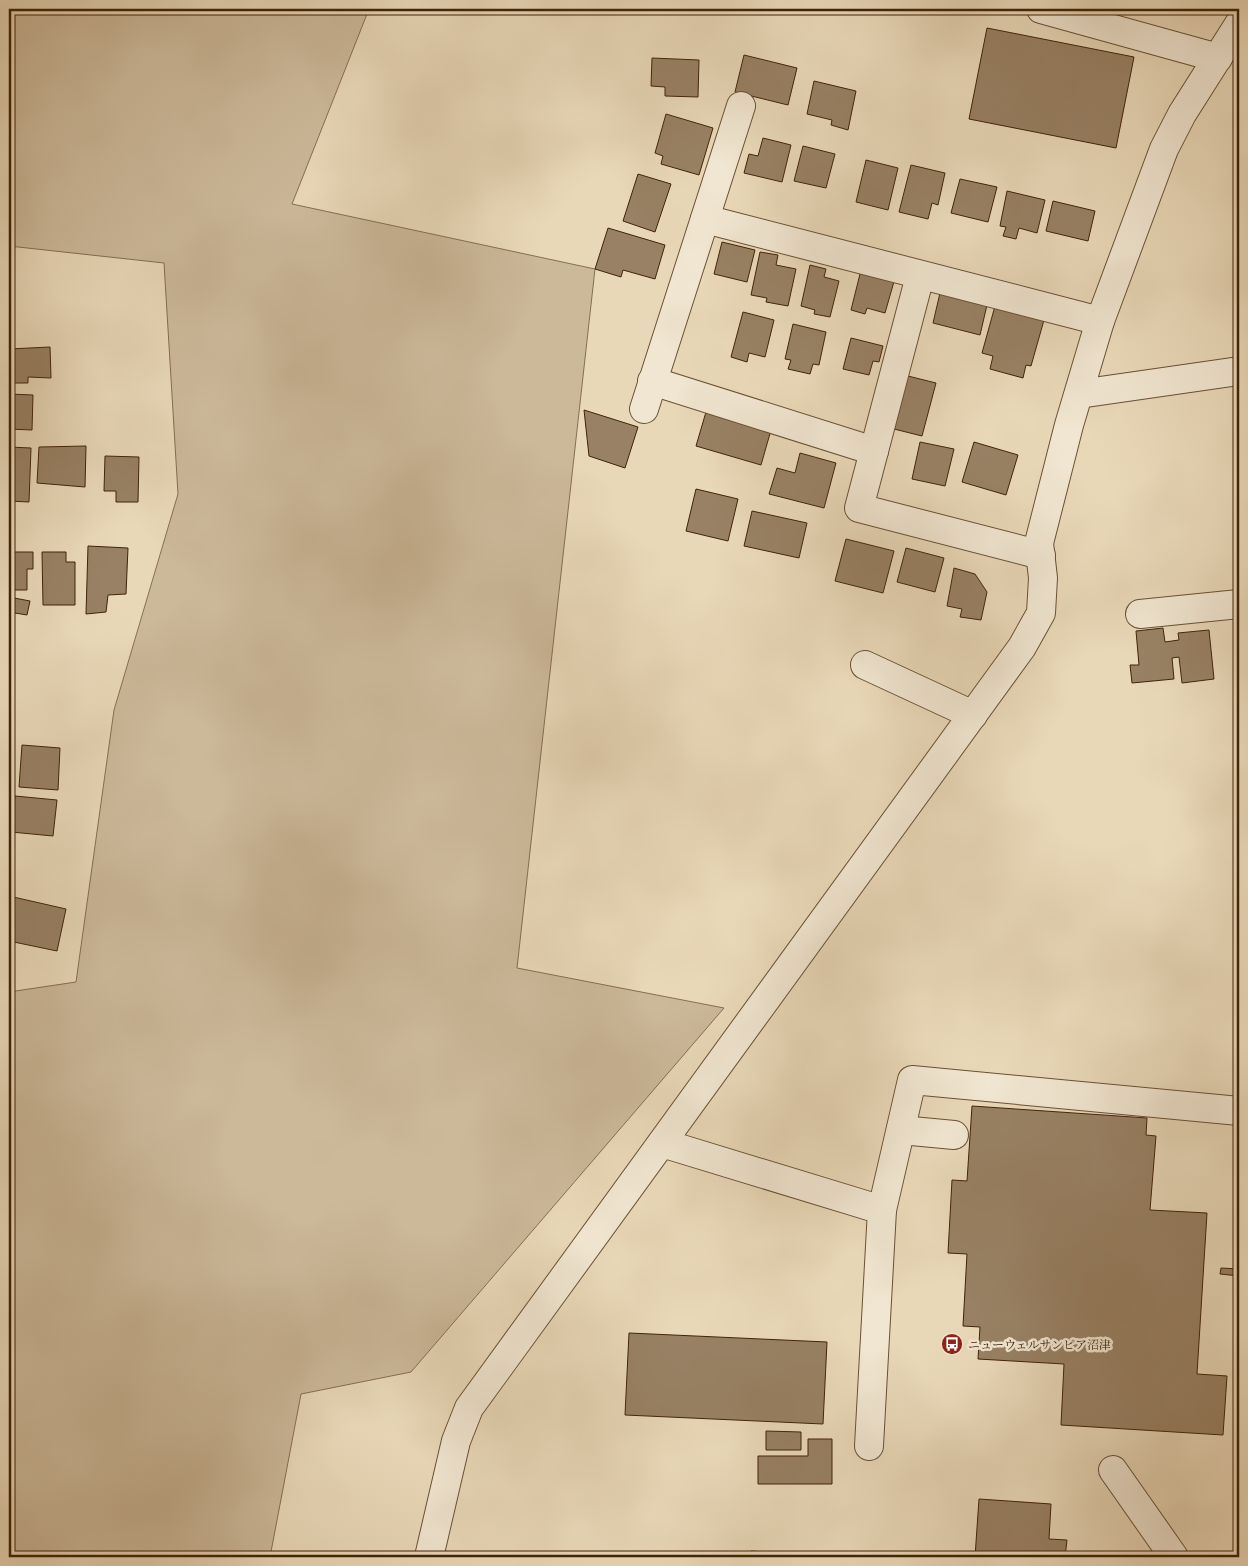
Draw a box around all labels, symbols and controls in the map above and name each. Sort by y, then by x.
bus stop icon: ニューウェルサンピア沼津 [940,1332,964,1356]
place label: ニューウェルサンピア沼津 [968,1337,1111,1352]

